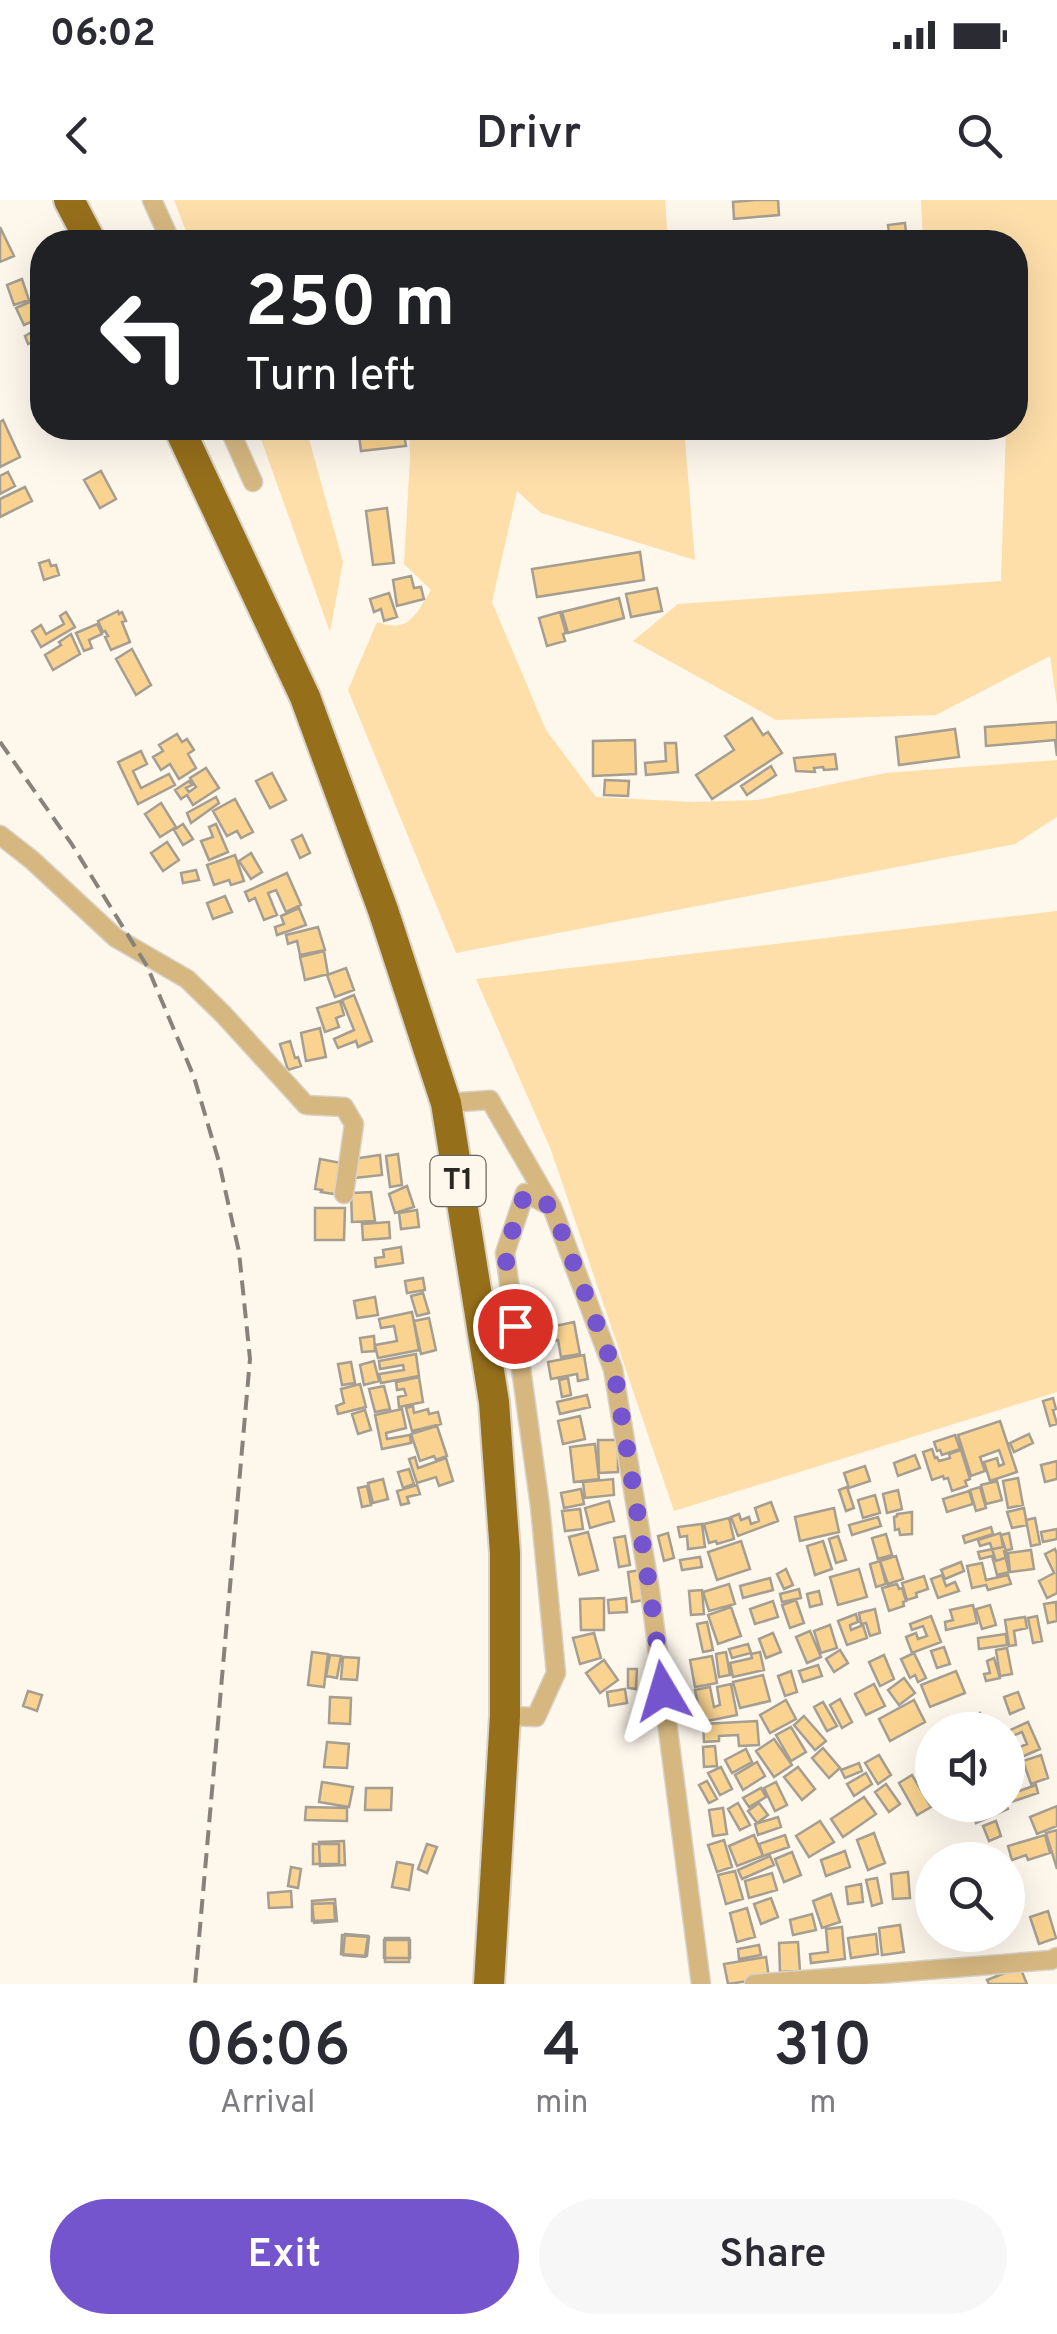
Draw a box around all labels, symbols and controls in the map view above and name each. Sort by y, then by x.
text: 06:02 [50,11,156,60]
text: Drivr [476,107,581,164]
icon: back [50,108,105,163]
icon: search [952,108,1007,163]
text: 250 m [245,262,455,351]
icon: left [80,270,210,400]
text: Turn left [245,349,416,406]
road number: T1 [430,1156,486,1206]
pin [473,1284,558,1369]
icon: arrive [488,1299,543,1354]
position arrow [611,1639,715,1743]
map controls [915,1712,1025,1952]
button: sound [915,1712,1025,1822]
button: search [915,1842,1025,1952]
text: 06:06 [185,2011,350,2087]
text: 4 [543,2011,581,2087]
text: 310 [774,2011,872,2087]
text: Arrival [220,2084,315,2124]
text: min [535,2084,589,2124]
text: m [809,2084,836,2124]
button: Exit [50,2199,519,2314]
button: Share [539,2199,1007,2314]

